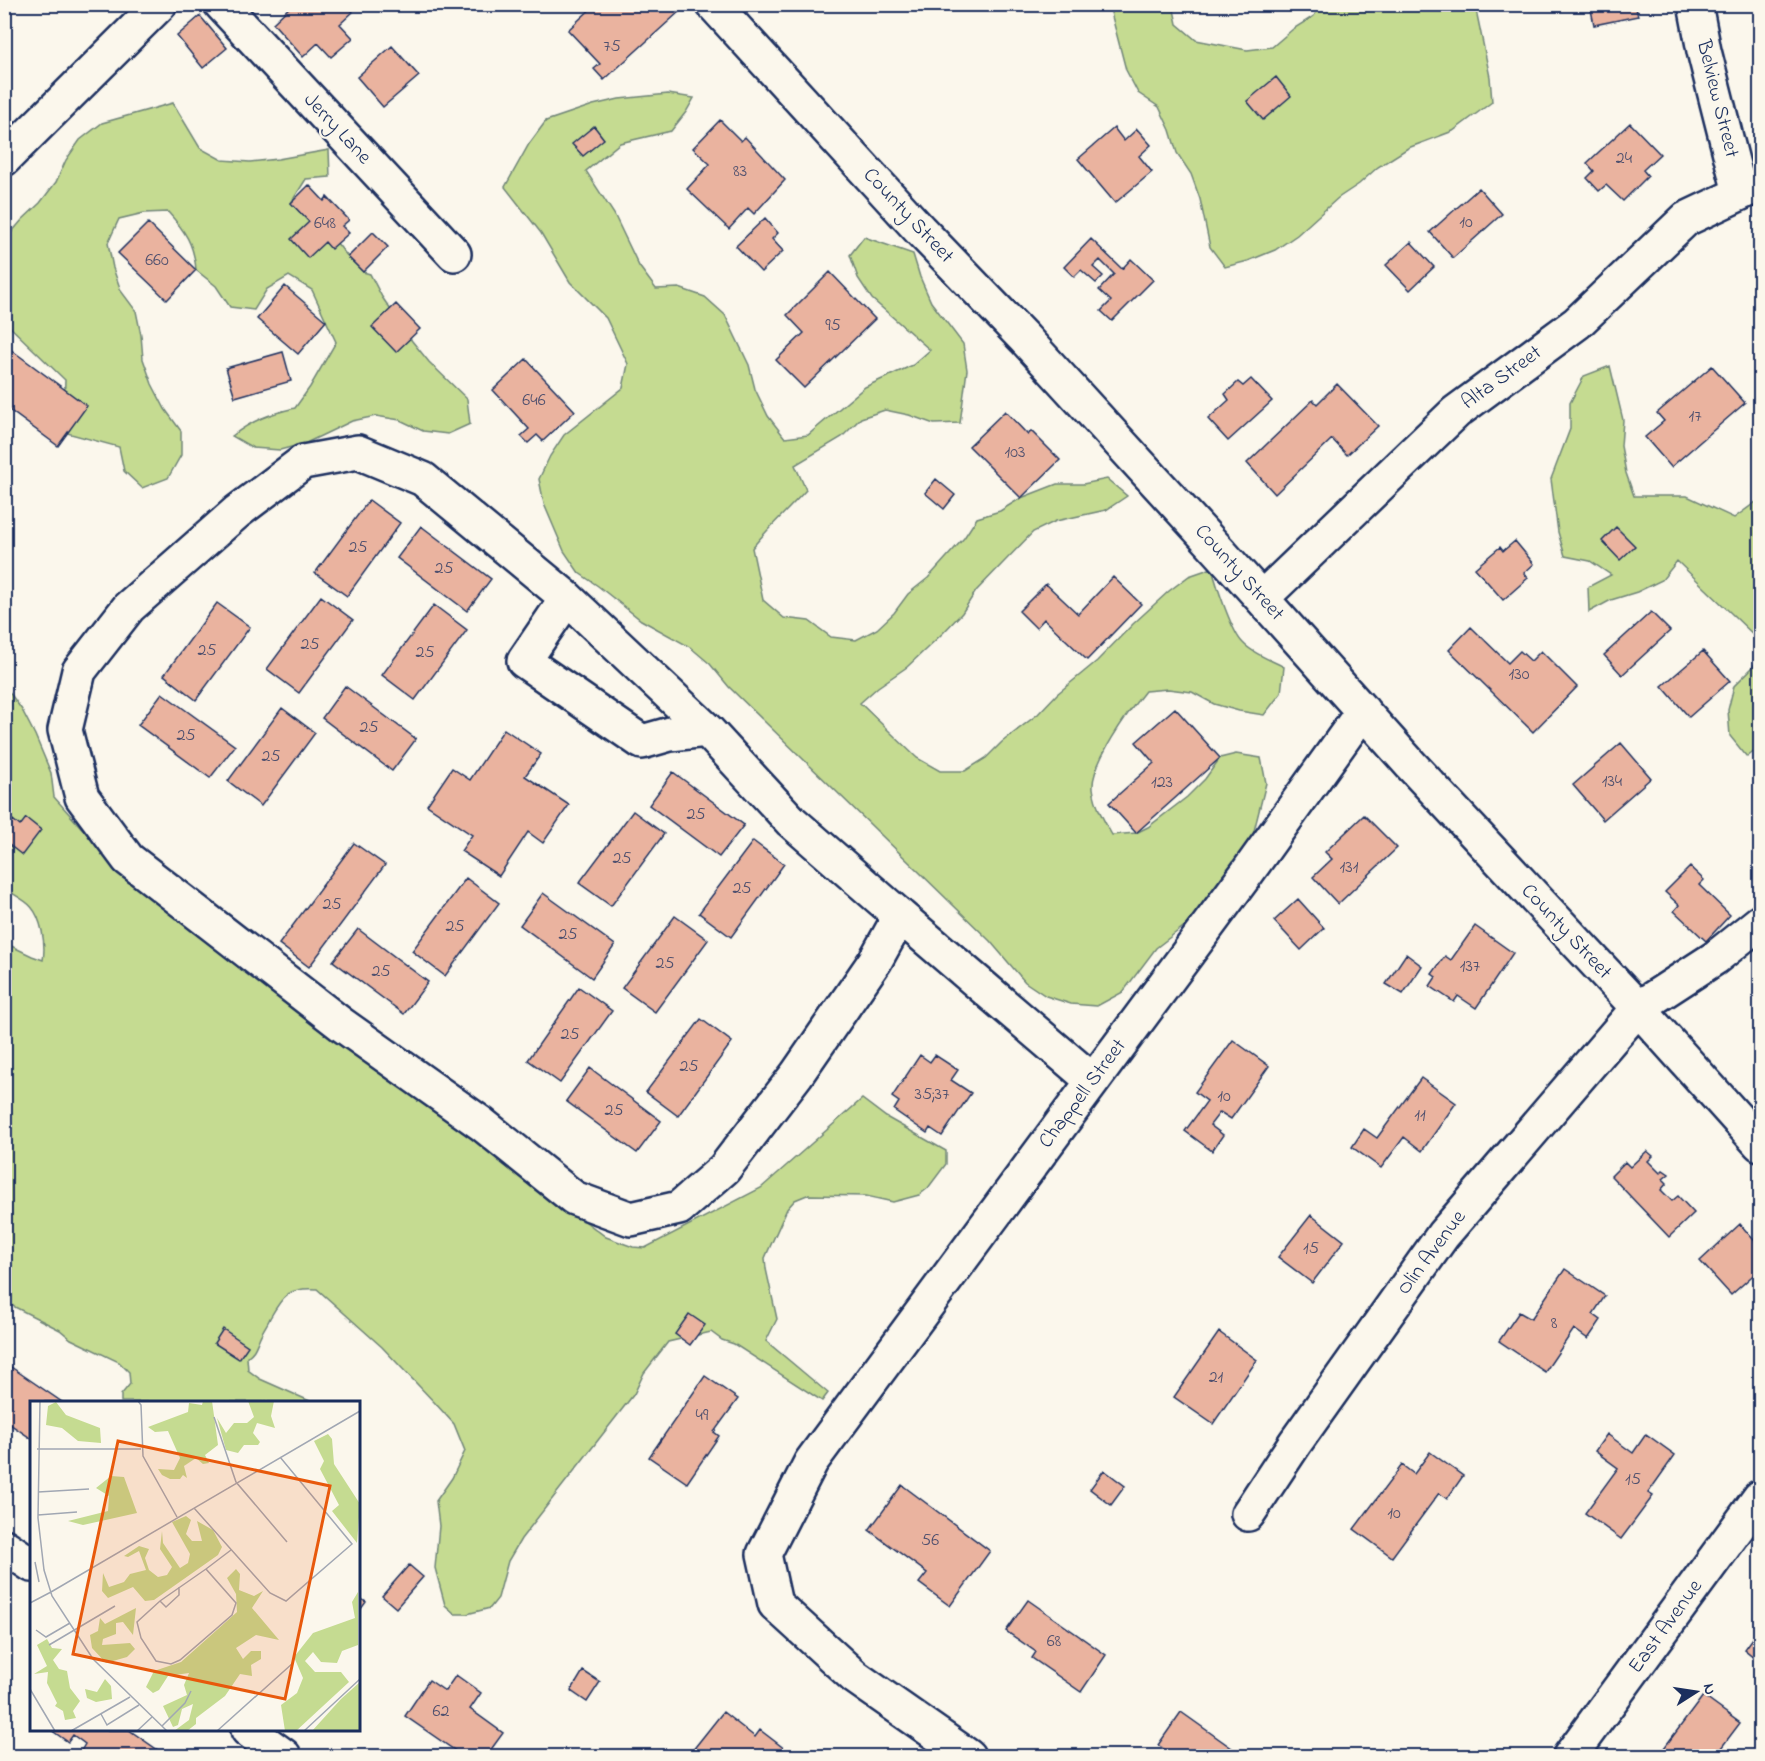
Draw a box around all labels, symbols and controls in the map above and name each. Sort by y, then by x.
house number: 75 [603,34,621,60]
street label: Belview Street [1688,36,1746,161]
street label: Jerry Lane [294,86,379,173]
house number: 24 [1616,146,1633,172]
house number: 83 [733,159,747,185]
street label: County Street [854,161,960,272]
house number: 10 [1459,210,1473,236]
house number: 648 [314,211,336,237]
house number: 660 [145,248,169,274]
house number: 95 [825,313,841,339]
street label: Alta Street [1456,339,1548,417]
house number: 646 [522,388,546,414]
house number: 17 [1688,404,1702,430]
house number: 103 [1005,440,1025,466]
street label: County Street [1186,518,1291,630]
house number: 25 [348,535,368,561]
house number: 25 [434,556,454,582]
house number: 25 [300,632,320,658]
house number: 25 [197,638,217,664]
house number: 25 [415,640,435,666]
house number: 130 [1509,662,1530,688]
house number: 25 [359,715,379,741]
house number: 25 [176,723,196,749]
house number: 25 [261,744,281,770]
house number: 134 [1602,769,1623,795]
house number: 123 [1151,770,1173,796]
house number: 25 [686,802,706,828]
house number: 25 [612,846,632,872]
house number: 131 [1340,855,1359,881]
house number: 25 [732,876,752,902]
street label: County Street [1512,877,1618,988]
house number: 25 [322,892,342,918]
house number: 25 [445,914,465,940]
house number: 25 [558,922,578,948]
house number: 25 [655,951,675,977]
house number: 137 [1460,954,1481,980]
house number: 25 [371,959,391,985]
house number: 25 [560,1022,580,1048]
street label: Chappell Street [1032,1033,1134,1155]
house number: 25 [679,1054,699,1080]
house number: 35;37 [915,1082,950,1108]
house number: 10 [1217,1084,1231,1110]
house number: 25 [604,1098,624,1124]
house number: 11 [1414,1103,1426,1129]
street label: Olin Avenue [1390,1204,1474,1302]
house number: 15 [1303,1236,1319,1262]
house number: 8 [1551,1311,1558,1337]
house number: 21 [1209,1365,1224,1391]
inset map [30,1401,360,1731]
house number: 49 [696,1403,709,1429]
house number: 15 [1625,1467,1641,1493]
house number: 10 [1387,1501,1401,1527]
house number: 56 [921,1528,939,1554]
street label: East Avenue [1622,1573,1711,1680]
house number: 68 [1047,1629,1062,1655]
north arrow [1666,1662,1726,1722]
text: N [1696,1682,1722,1697]
house number: 62 [433,1699,449,1725]

